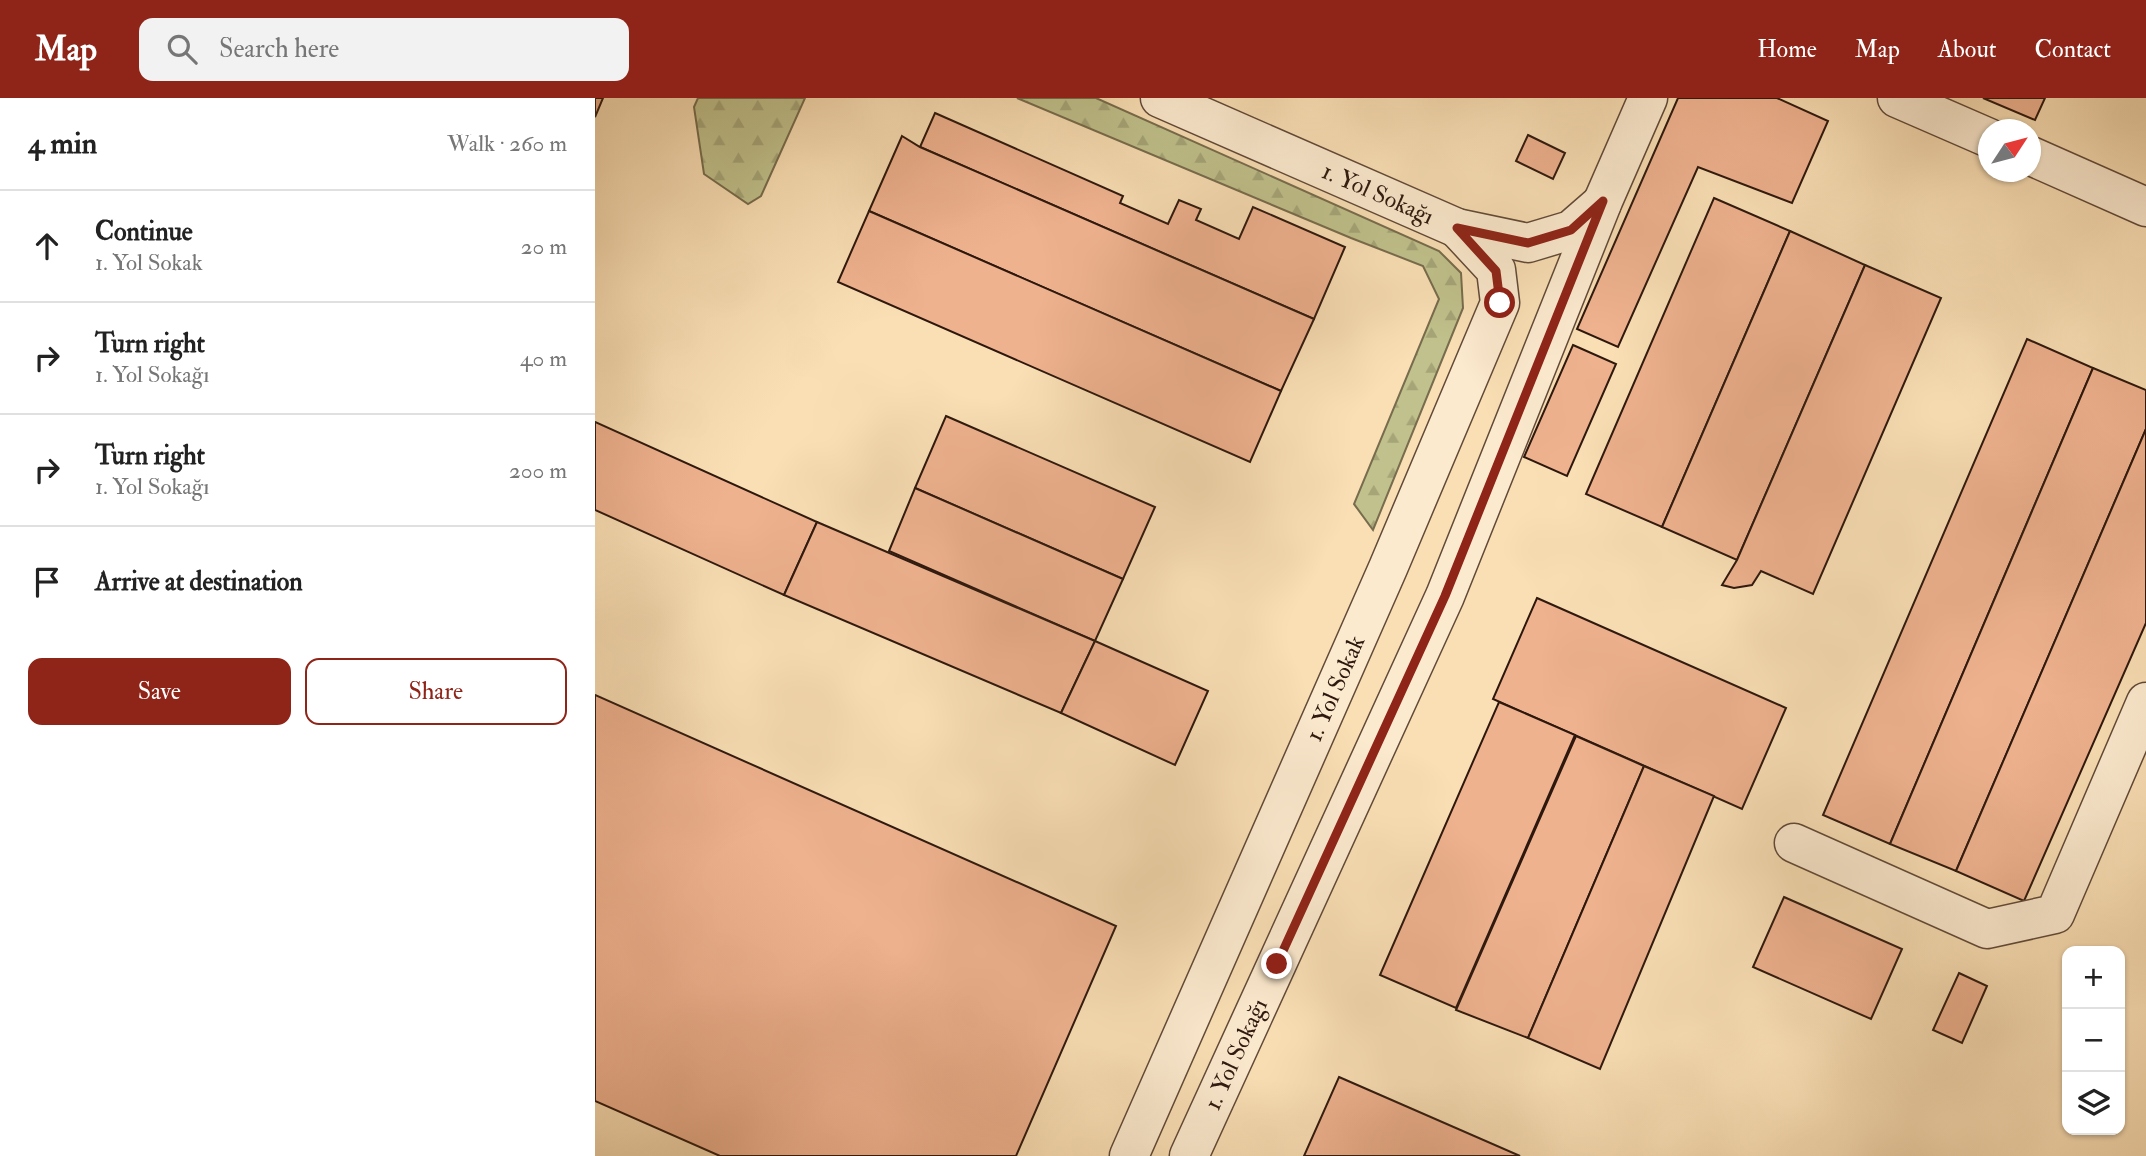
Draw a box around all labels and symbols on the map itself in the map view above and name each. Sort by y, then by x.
north arrow [1978,119,2041,182]
street label: 1. Yol Sokağı [1317,156,1439,232]
route start [1484,287,1515,318]
street label: 1. Yol Sokak [1299,630,1373,746]
route end [1261,948,1292,979]
street label: 1. Yol Sokağı [1197,994,1275,1115]

